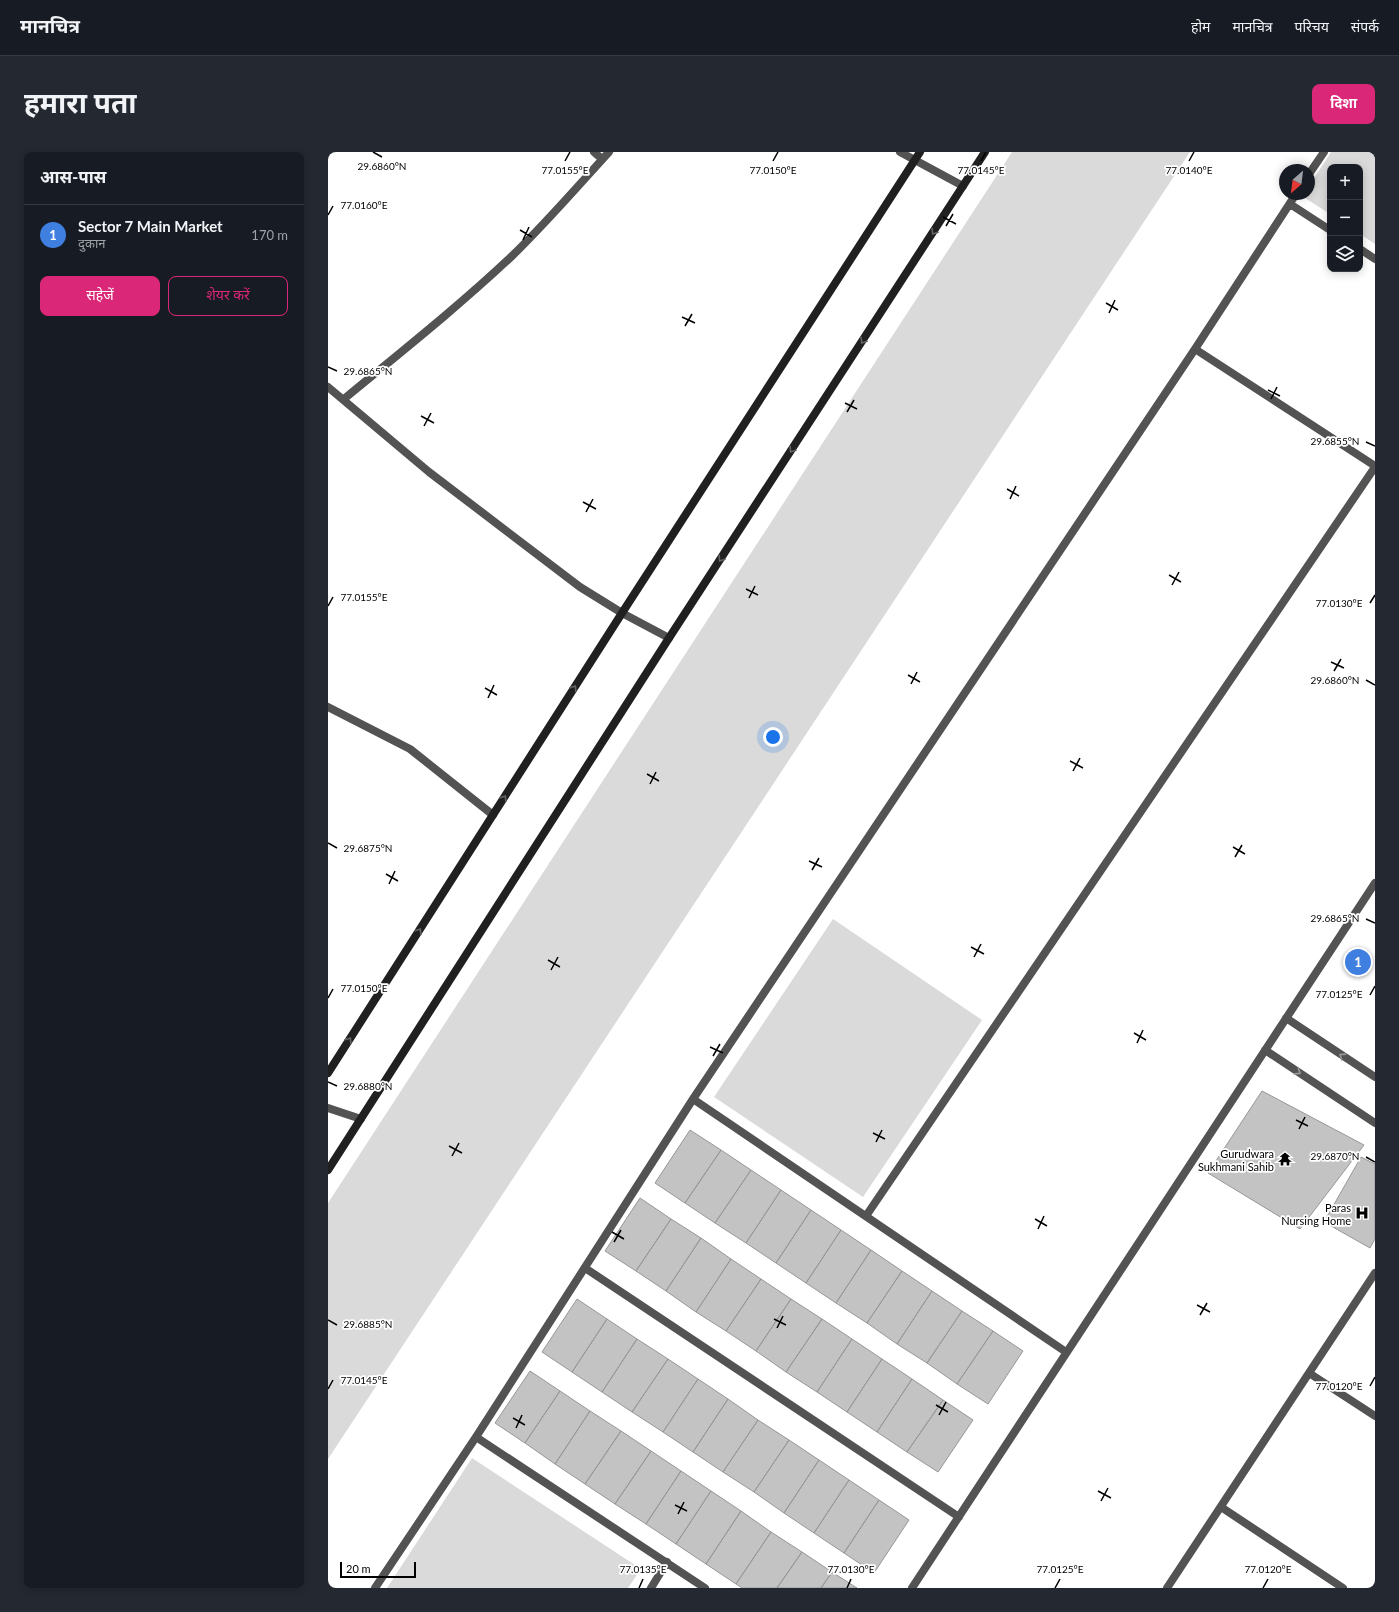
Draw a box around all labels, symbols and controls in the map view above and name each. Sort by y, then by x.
text: मानचित्र [20,14,80,37]
text: होम [1191,18,1210,35]
text: मानचित्र [1232,18,1273,35]
text: परिचय [1295,18,1329,35]
text: संपर्क [1351,18,1379,35]
button: दिशा [1312,84,1375,124]
text: हमारा पता [24,85,137,119]
text: 29.6860°N [358,160,406,172]
text: 77.0155°E [541,164,589,176]
text: 77.0150°E [749,164,797,176]
text: 77.0145°E [957,164,1005,176]
text: 77.0140°E [1165,164,1213,176]
north arrow [1279,164,1315,200]
map controls [1327,164,1363,272]
button: + [1327,164,1363,200]
text: आस-पास [40,166,106,187]
text: 77.0160°E [340,199,388,211]
button: − [1327,200,1363,236]
text: Sector 7 Main Market [78,217,223,235]
text: 1 [49,227,57,243]
text: 170 m [251,227,288,243]
one-way arrow [931,227,938,234]
text: दुकान [78,235,105,251]
button: layers [1327,236,1363,272]
button: सहेजें [40,276,160,316]
button: शेयर करें [168,276,288,316]
one-way arrow [861,336,868,343]
text: 29.6865°N [344,365,392,377]
text: 29.6855°N [1311,435,1359,447]
one-way arrow [789,446,797,453]
one-way arrow [718,555,726,562]
text: 77.0155°E [340,591,388,603]
text: 77.0130°E [1315,597,1363,609]
text: 29.6860°N [1311,674,1359,686]
one-way arrow [569,685,577,692]
your location [763,727,783,747]
one-way arrow [499,795,507,802]
text: 29.6875°N [344,842,392,854]
text: 29.6865°N [1311,912,1359,924]
one-way arrow [414,928,422,935]
pin: 1 [1345,947,1371,977]
text: 77.0150°E [340,982,388,994]
text: 77.0125°E [1315,988,1363,1000]
one-way arrow [344,1037,352,1044]
one-way arrow [1340,1053,1347,1060]
one-way arrow [1293,1067,1300,1074]
text: 29.6880°N [344,1080,392,1092]
place label: Gurudwara Sukhmani Sahib [1198,1147,1274,1173]
text: 29.6870°N [1311,1150,1359,1162]
temple icon: Gurudwara Sukhmani Sahib [1277,1151,1293,1167]
place label: Paras Nursing Home [1281,1201,1351,1227]
hospital icon: Paras Nursing Home [1354,1205,1370,1221]
text: 29.6885°N [344,1318,392,1330]
text: 77.0145°E [340,1374,388,1386]
text: 77.0120°E [1315,1380,1363,1392]
scale bar [340,1560,416,1579]
text: 20 m [346,1562,371,1575]
text: 77.0135°E [619,1563,667,1575]
text: 77.0130°E [827,1563,875,1575]
text: 77.0125°E [1036,1563,1084,1575]
text: 77.0120°E [1244,1563,1292,1575]

